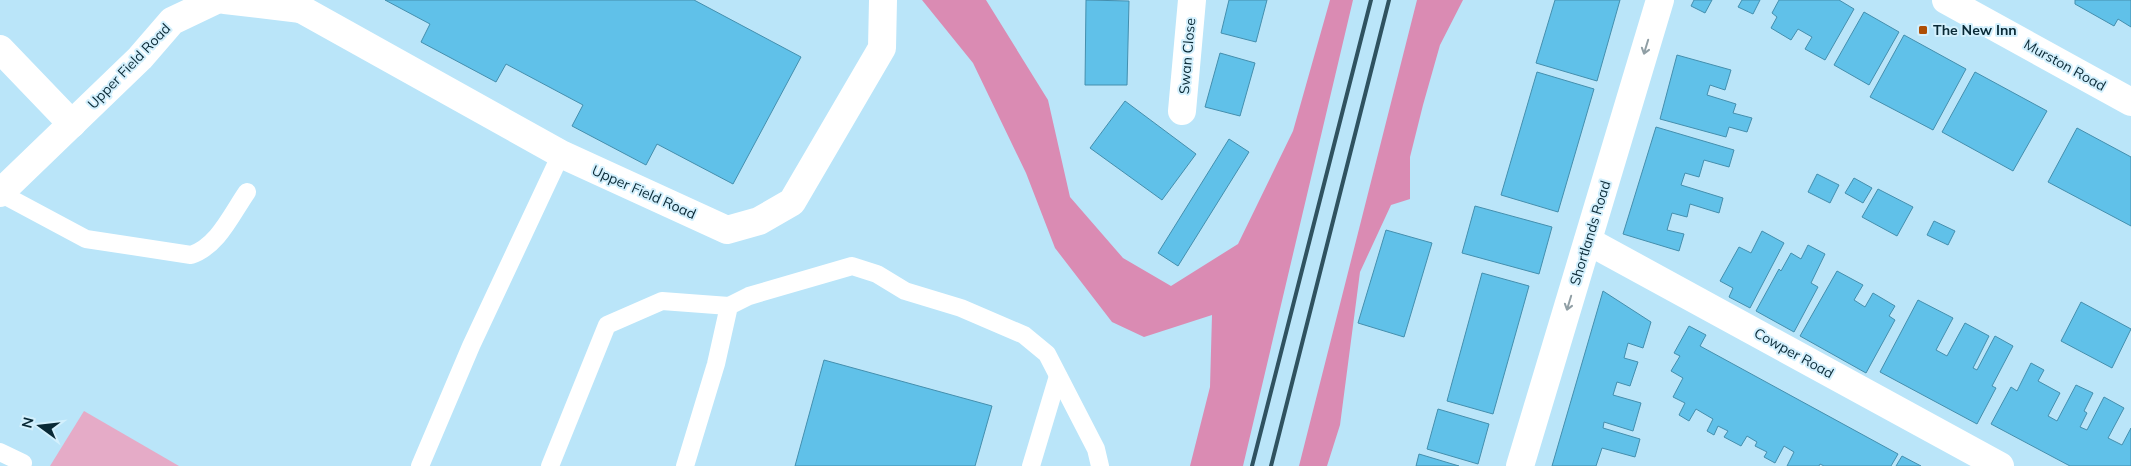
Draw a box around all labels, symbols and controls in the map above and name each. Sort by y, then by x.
street label: Swan Close [1175,17,1199,95]
street label: Upper Field Road [84,19,174,113]
place label: The New Inn [1933,21,2017,39]
marker: The New Inn [1917,24,1929,36]
street label: Murston Road [2021,35,2109,95]
one-way arrow [1641,38,1651,54]
street label: Upper Field Road [589,161,699,223]
street label: Shortlands Road [1566,178,1614,288]
one-way arrow [1564,295,1574,311]
street label: Cowper Road [1751,324,1837,382]
north arrow [15,401,65,451]
text: N [17,415,38,430]

